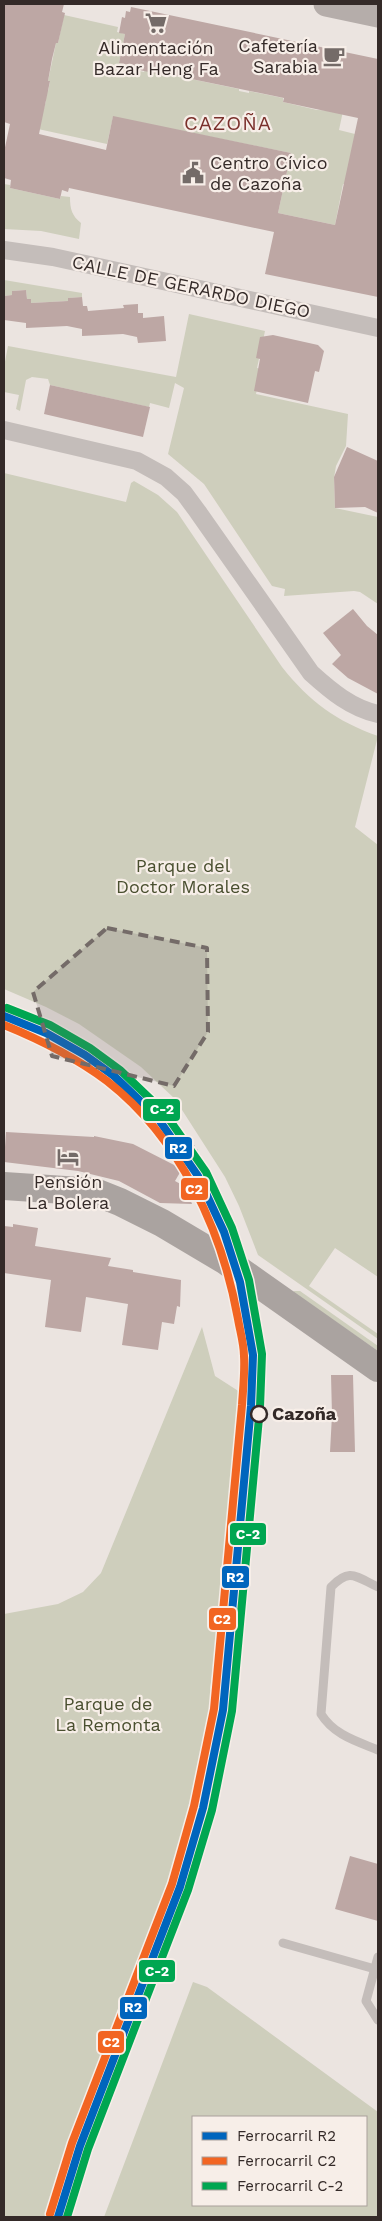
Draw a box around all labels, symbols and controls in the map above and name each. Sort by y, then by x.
supermarket icon: Alimentación Bazar Heng Fa [143,10,169,36]
place label: Cafetería Sarabia [238,35,318,77]
place label: Alimentación Bazar Heng Fa [93,37,219,79]
cafe icon: Cafetería Sarabia [321,43,347,69]
district label: CAZOÑA [184,111,272,135]
place label: Centro Cívico de Cazoña [210,152,327,194]
public building icon: Centro Cívico de Cazoña [180,160,206,186]
street label: CALLE DE GERARDO DIEGO [70,251,312,322]
park label: Parque del Doctor Morales [116,855,250,897]
line badge: C-2 [142,1098,181,1122]
text: C-2 [150,1101,174,1117]
line badge: R2 [164,1136,193,1160]
text: R2 [169,1140,187,1156]
hotel icon: Pensión La Bolera [55,1144,81,1170]
place label: Pensión La Bolera [27,1171,109,1213]
line badge: C2 [180,1177,209,1201]
text: C2 [185,1181,203,1197]
place label: Cazoña [272,1403,337,1424]
marker: Cazoña [250,1405,268,1423]
line badge: C-2 [229,1522,267,1546]
text: C-2 [236,1526,260,1542]
line badge: R2 [221,1565,250,1589]
text: R2 [226,1569,244,1585]
line badge: C2 [208,1607,237,1631]
text: C2 [213,1611,231,1627]
park label: Parque de La Remonta [55,1693,161,1735]
line badge: C-2 [138,1959,176,1983]
text: C-2 [145,1963,169,1979]
line badge: R2 [119,1996,148,2020]
text: R2 [124,1999,142,2015]
line badge: C2 [97,2030,125,2054]
text: C2 [102,2034,120,2050]
legend [192,2116,367,2206]
text: Ferrocarril R2 [237,2127,336,2145]
text: Ferrocarril C2 [237,2152,336,2170]
text: Ferrocarril C-2 [237,2177,343,2195]

